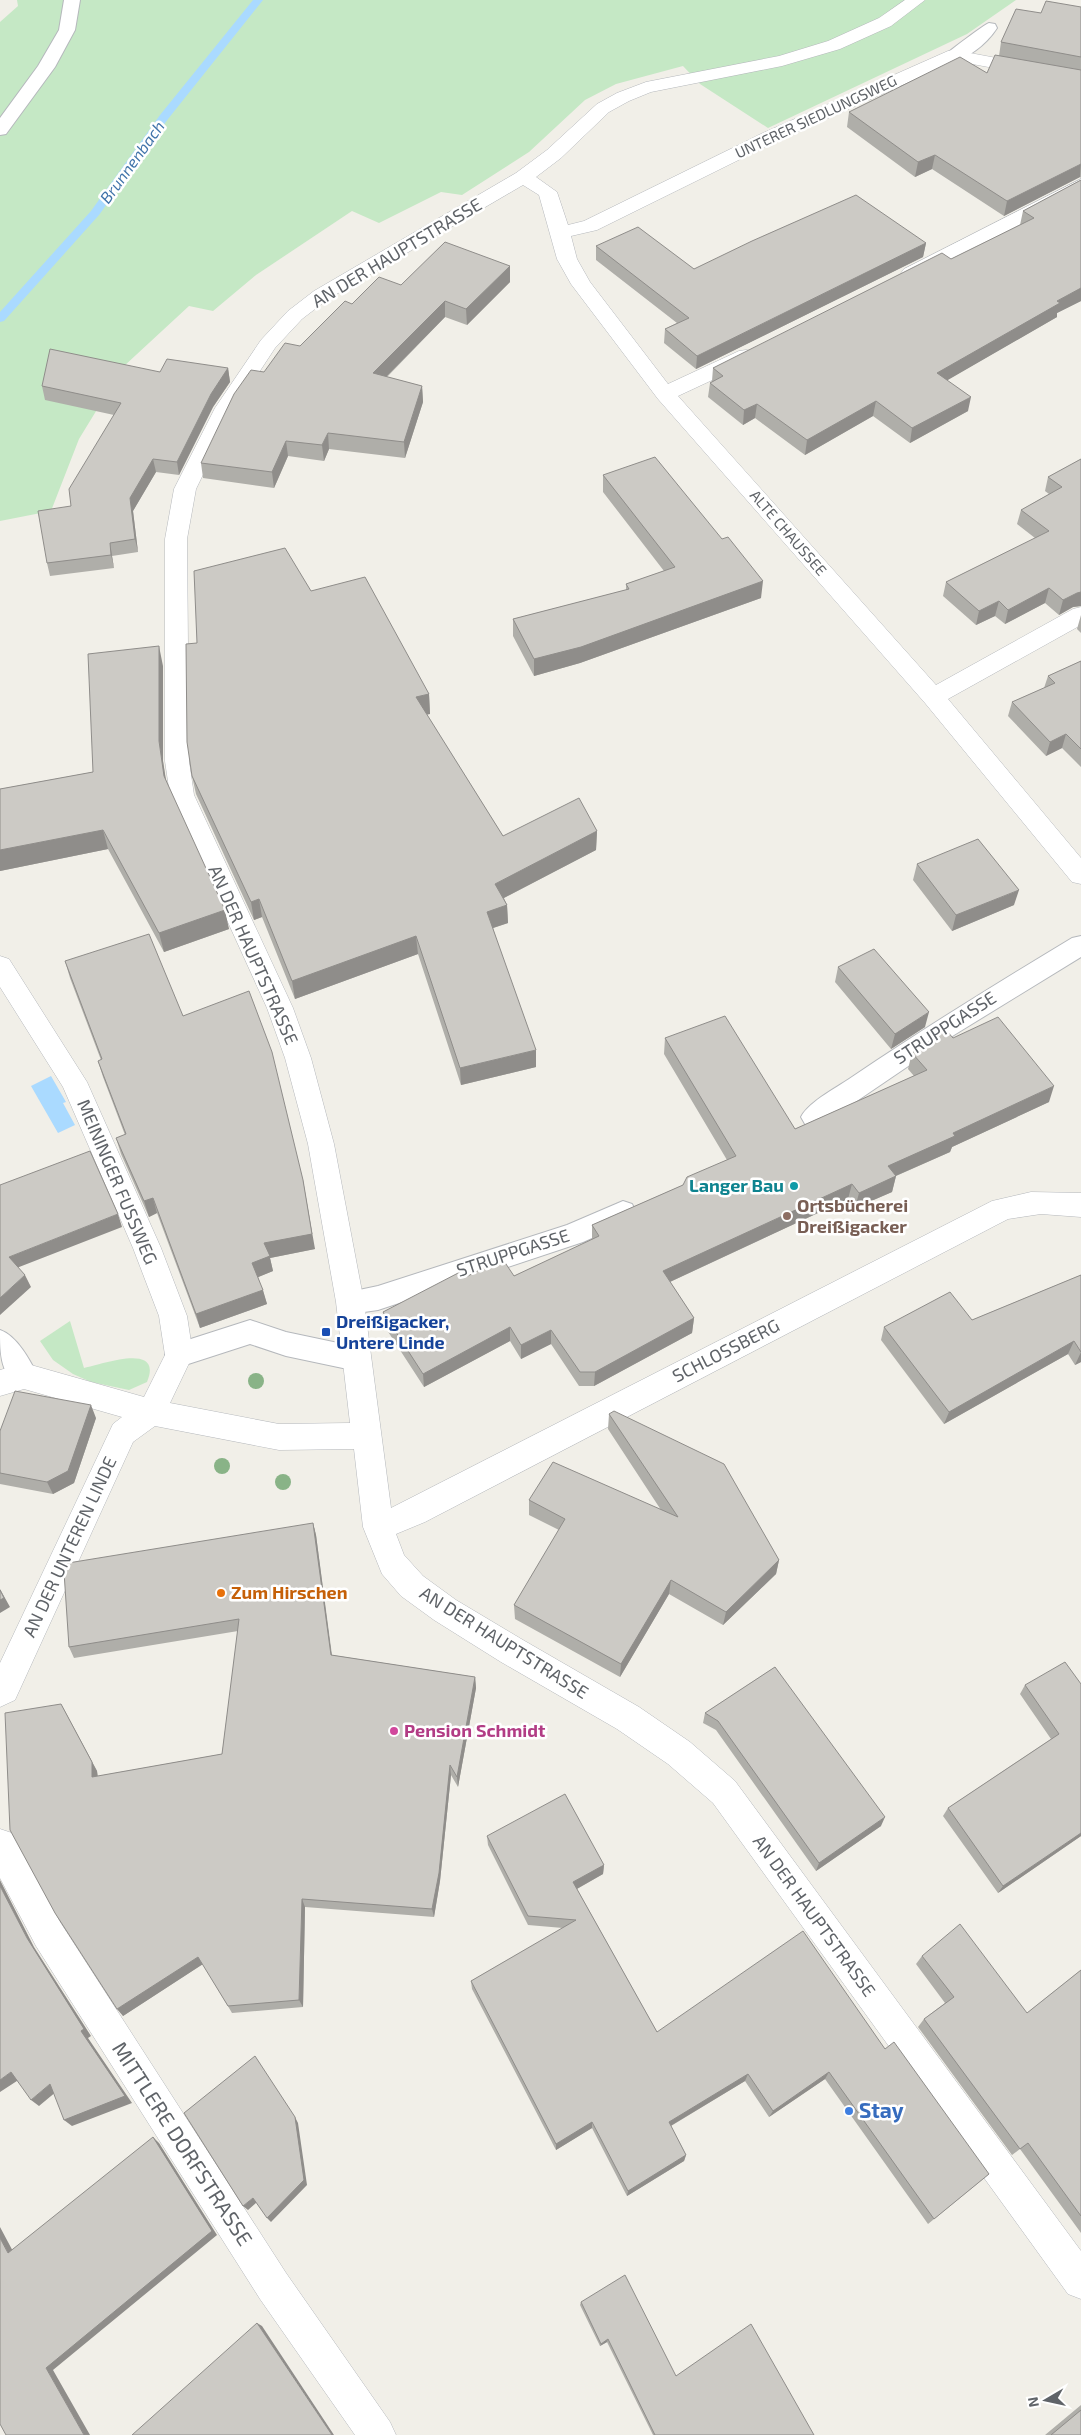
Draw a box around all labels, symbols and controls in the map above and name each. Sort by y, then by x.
street label: UNTERER SIEDLUNGSWEG [732,71,899,162]
water label: Brunnenbach [95,117,168,207]
street label: AN DER HAUPTSTRASSE [307,193,485,312]
street label: ALTE CHAUSSEE [747,486,831,579]
street label: AN DER HAUPTSTRASSE [204,861,304,1048]
street label: STRUPPGASSE [889,986,1000,1068]
street label: MEININGER FUSSWEG [73,1096,163,1268]
place label: Langer Bau [689,1174,784,1196]
marker: Langer Bau [788,1180,800,1192]
place label: Ortsbücherei Dreißigacker [797,1194,908,1237]
marker: Ortsbücherei Dreißigacker [781,1210,793,1222]
street label: STRUPPGASSE [453,1223,572,1281]
place label: Dreißigacker, Untere Linde [336,1310,449,1353]
street label: SCHLOSSBERG [668,1314,783,1387]
marker: Dreißigacker, Untere Linde [320,1326,332,1338]
street label: AN DER UNTEREN LINDE [18,1453,121,1640]
place label: Zum Hirschen [231,1581,348,1603]
street label: AN DER HAUPTSTRASSE [416,1581,593,1703]
marker: Zum Hirschen [215,1587,227,1599]
place label: Pension Schmidt [404,1719,546,1741]
marker: Pension Schmidt [388,1725,400,1737]
street label: AN DER HAUPTSTRASSE [749,1830,881,2001]
street label: MITTLERE DORFSTRASSE [108,2037,259,2250]
place label: Stay [859,2097,904,2123]
marker: Stay [843,2105,855,2117]
north arrow [1021,2375,1071,2425]
text: N [1023,2396,1042,2408]

